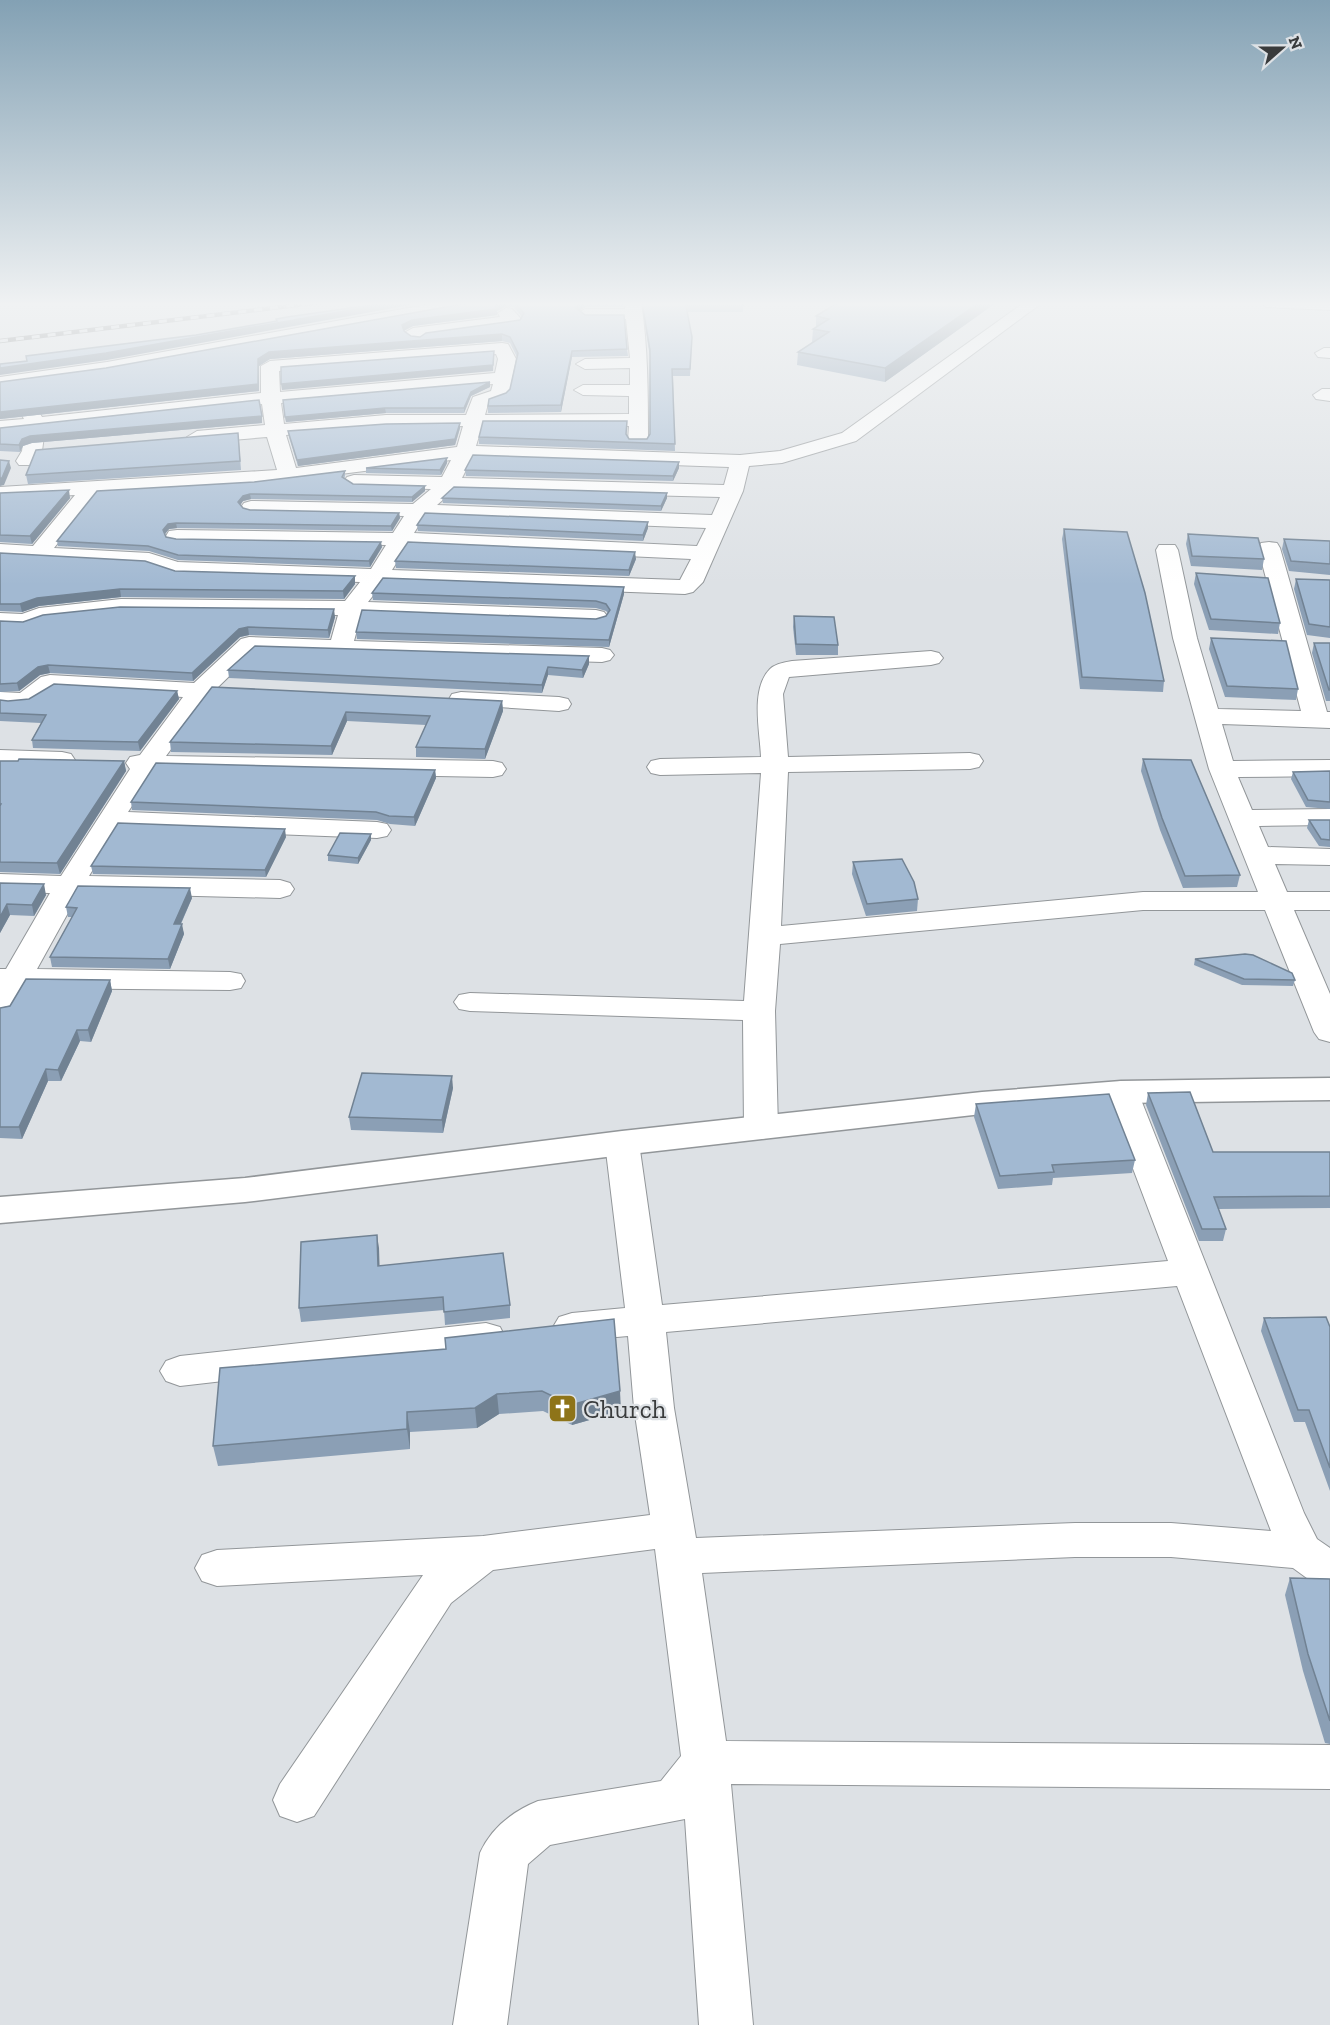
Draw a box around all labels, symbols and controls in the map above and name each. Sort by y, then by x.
north arrow [1252,18,1312,78]
text: N [1284,34,1307,52]
church icon: Church [546,1393,578,1425]
place label: Church [583,1393,667,1425]

